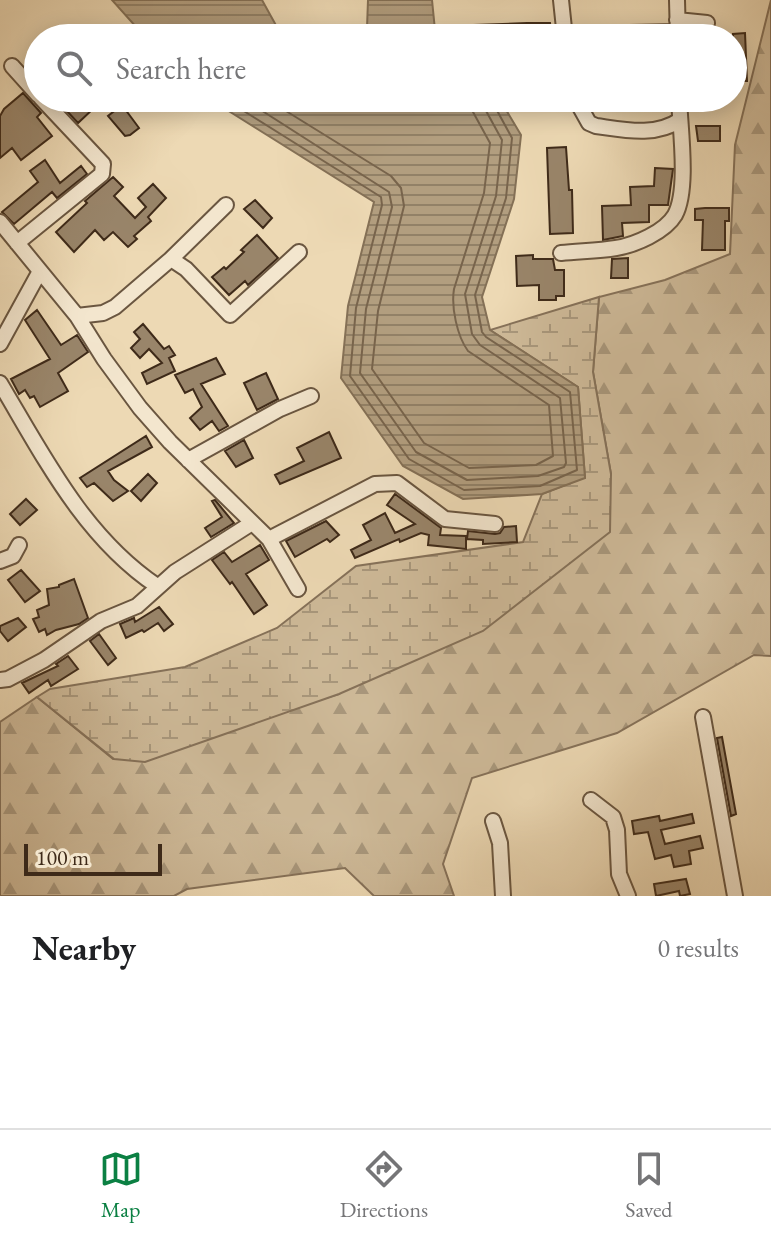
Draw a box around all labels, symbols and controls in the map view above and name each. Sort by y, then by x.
search box [24,24,747,112]
icon: search [52,46,96,90]
text: Search here [116,49,246,88]
scale bar [24,840,162,876]
text: 100 m [36,843,89,872]
text: Nearby [32,926,136,970]
text: 0 results [658,931,739,965]
tab: Map [99,1147,143,1224]
tab: Directions [340,1147,428,1224]
tab: Saved [625,1147,672,1224]

